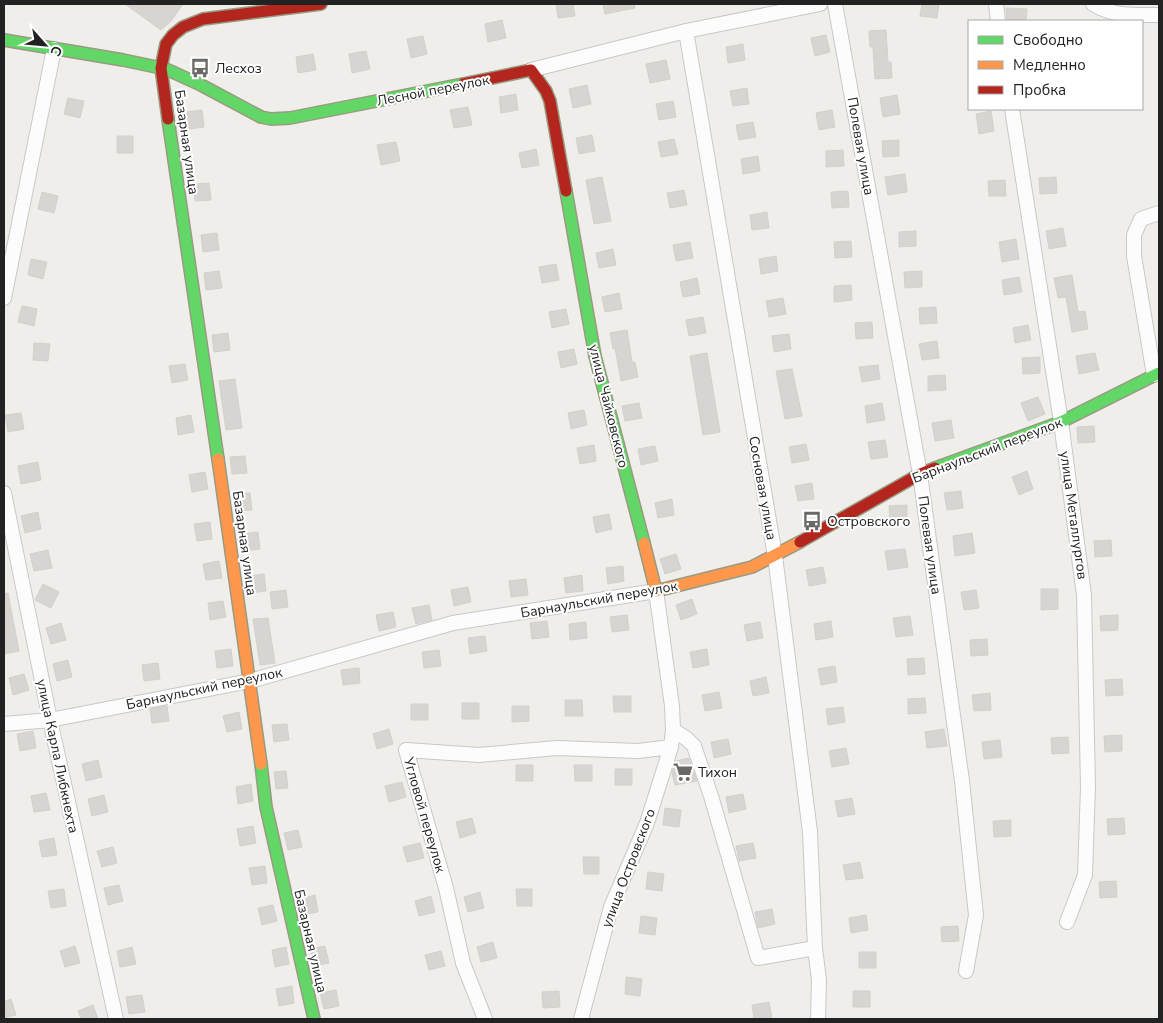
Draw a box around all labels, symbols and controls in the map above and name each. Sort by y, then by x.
north arrow [20,20,70,70]
legend [968,20,1143,110]
text: Свободно [1013,30,1083,50]
text: С [45,42,67,60]
text: Медленно [1013,55,1086,75]
bus stop icon: Лесхоз [189,57,211,79]
place label: Лесхоз [215,59,262,78]
street label: Лесной переулок [375,70,492,111]
text: Пробка [1013,80,1066,100]
street label: Базарная улица [170,88,203,196]
street label: Полевая улица [843,95,878,197]
street label: улица Чайковского [584,342,633,470]
street label: Барнаульский переулок [910,413,1065,488]
street label: Сосновая улица [744,435,781,542]
street label: улица Металлургов [1055,450,1092,581]
street label: Базарная улица [228,489,261,597]
street label: Полевая улица [913,495,946,596]
bus stop icon: Островского [801,510,823,532]
place label: Островского [827,512,910,531]
street label: Барнаульский переулок [519,576,680,623]
street label: Барнаульский переулок [124,663,284,714]
street label: улица Карла Либкнехта [32,677,83,835]
street label: Угловой переулок [399,754,450,876]
supermarket icon: Тихон [672,761,694,783]
place label: Тихон [698,763,737,782]
street label: улица Островского [597,806,660,930]
street label: Базарная улица [289,888,332,995]

